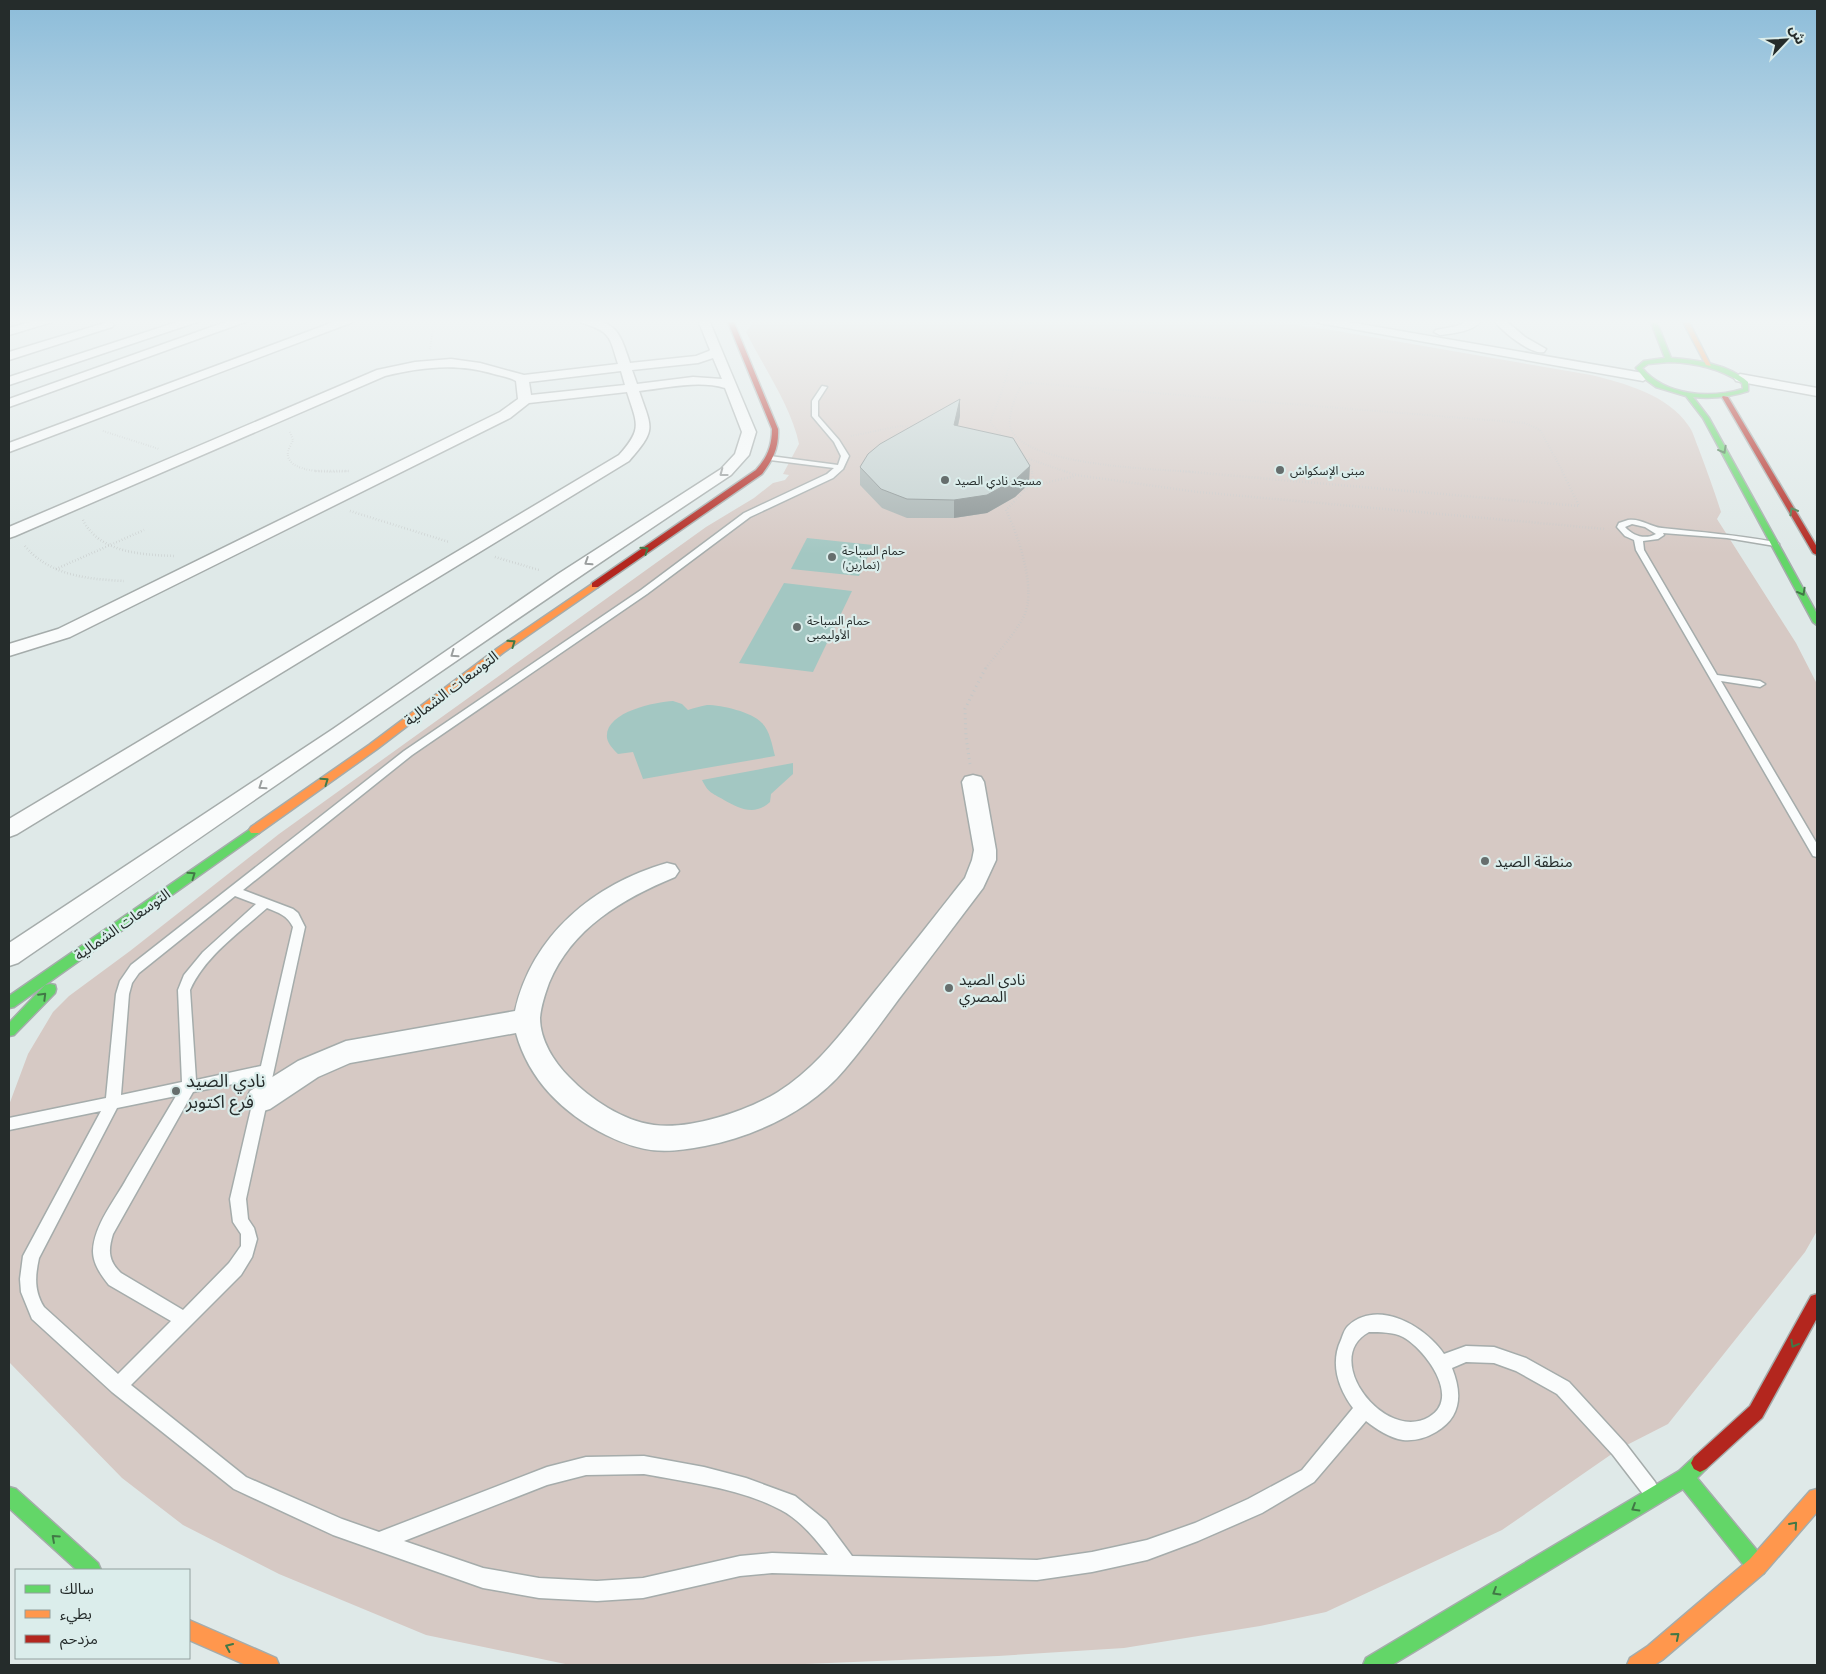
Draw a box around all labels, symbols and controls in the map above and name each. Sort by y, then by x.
north arrow [1761,15,1811,65]
text: ش [1786,22,1810,47]
one-way arrow [1717,445,1727,454]
place label: مبنى الإسكواش [1290,463,1365,479]
marker: مبنى الإسكواش [1274,464,1286,476]
one-way arrow [719,467,729,476]
place label: مسجد نادي الصيد [955,473,1042,490]
marker: مسجد نادي الصيد [939,474,951,486]
one-way arrow [1789,507,1799,516]
place label: حمام السباحة (تمارين) [842,543,905,572]
one-way arrow [640,547,649,556]
marker: حمام السباحة (تمارين) [826,551,838,563]
one-way arrow [584,556,593,566]
one-way arrow [1796,587,1806,596]
place label: حمام السباحة الأوليمبى [807,613,870,642]
marker: حمام السباحة الأوليمبى [791,621,803,633]
one-way arrow [506,640,516,649]
street label: التوسعات الشمالية [400,646,502,730]
one-way arrow [450,648,460,657]
one-way arrow [319,778,329,787]
one-way arrow [258,780,268,789]
place label: منطقة الصيد [1495,852,1573,871]
marker: منطقة الصيد [1479,855,1491,867]
one-way arrow [186,872,196,881]
street label: التوسعات الشمالية [70,884,174,964]
place label: نادى الصيد المصري [959,970,1025,1008]
marker: نادى الصيد المصري [943,982,955,994]
one-way arrow [37,993,46,1002]
place label: نادي الصيد فرع اكتوبر [185,1070,265,1116]
marker: نادي الصيد فرع اكتوبر [170,1085,182,1097]
one-way arrow [1790,1339,1800,1348]
one-way arrow [1631,1501,1640,1511]
one-way arrow [1788,1521,1797,1530]
one-way arrow [51,1535,60,1544]
legend [15,1569,190,1659]
text: سالك [60,1579,94,1598]
one-way arrow [1492,1585,1501,1595]
text: بطيء [60,1604,92,1625]
text: مزدحم [60,1629,98,1650]
one-way arrow [1670,1632,1679,1641]
one-way arrow [225,1643,234,1654]

